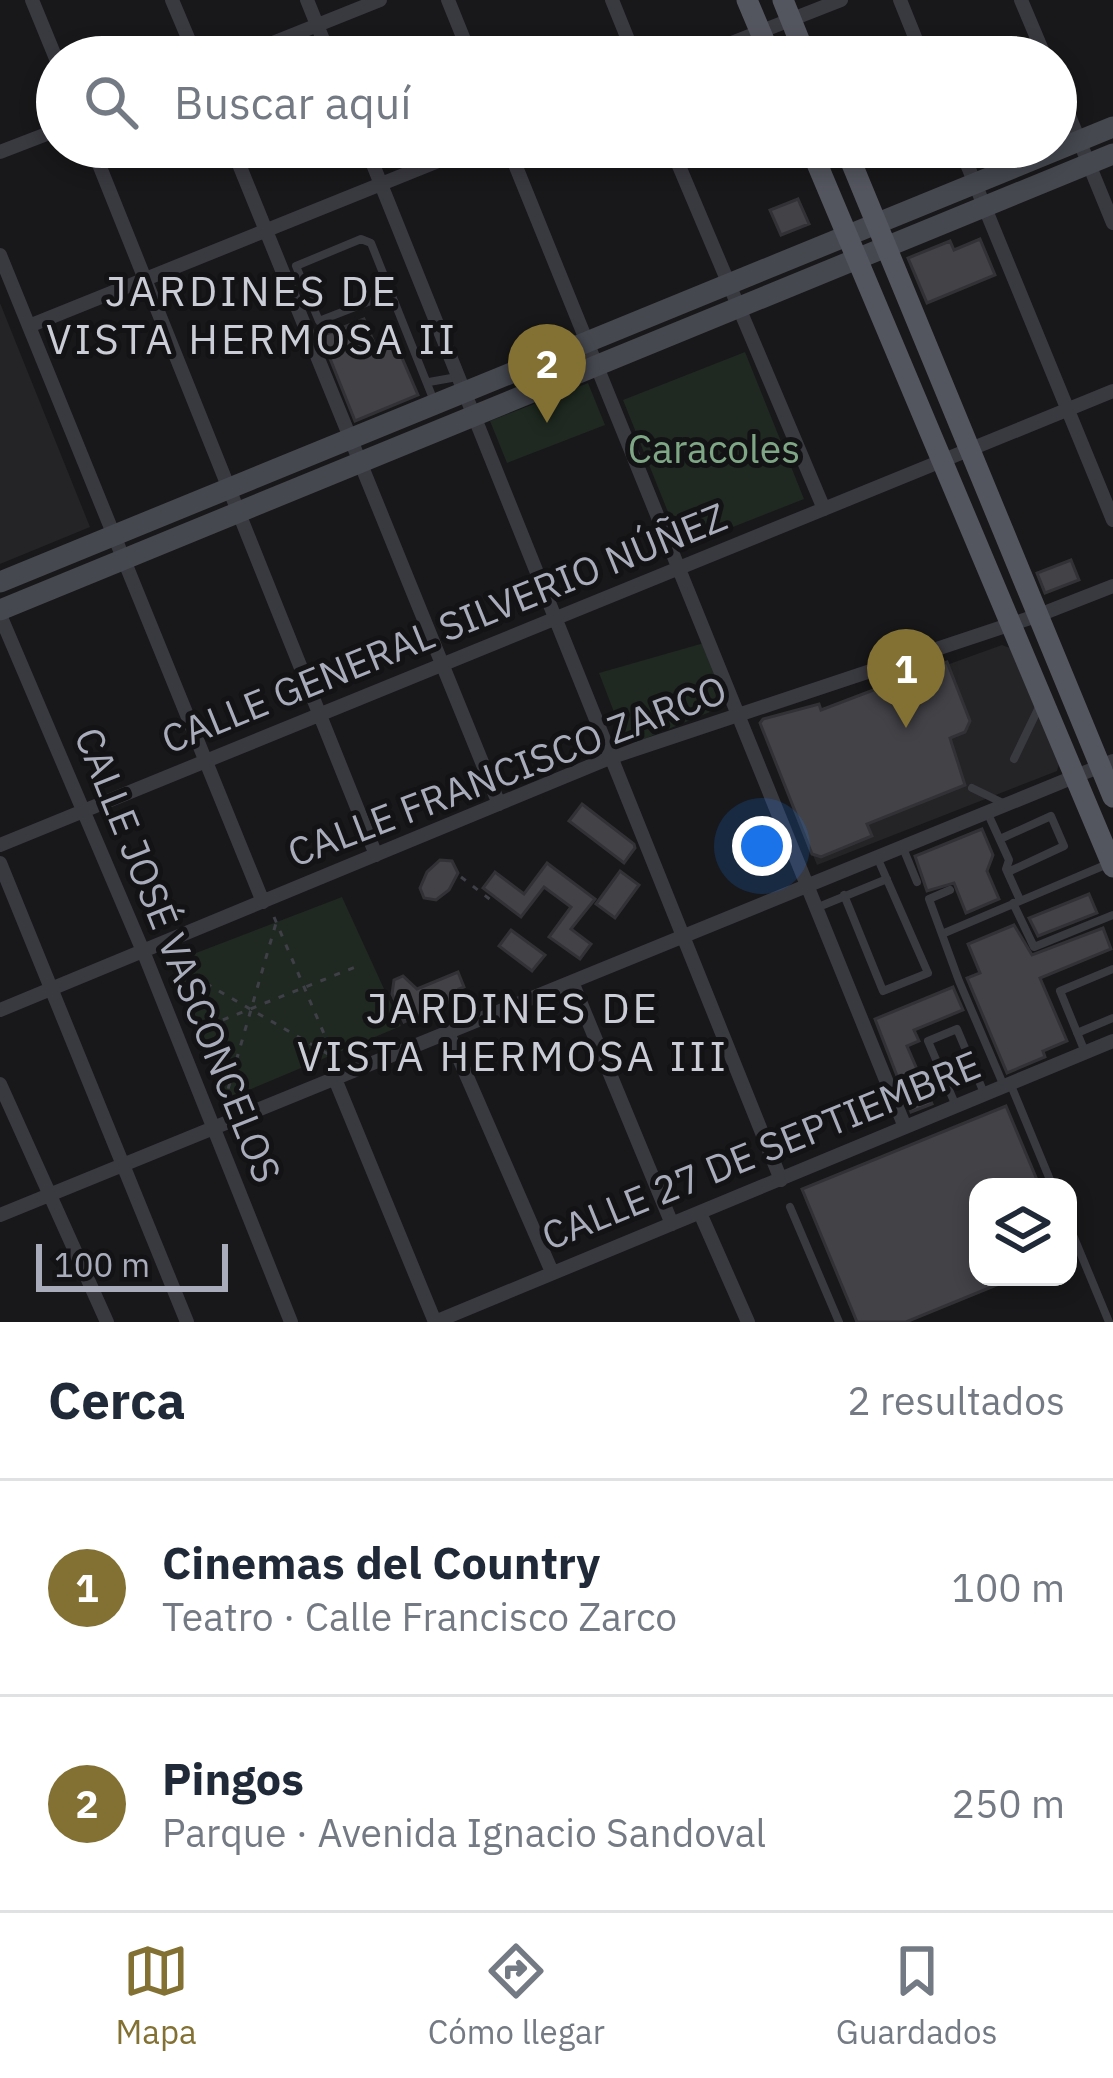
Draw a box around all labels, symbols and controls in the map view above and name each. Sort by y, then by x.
search box [36,36,1077,168]
icon: search [78,69,144,135]
text: Buscar aquí [174,73,412,131]
district label: JARDINES DE VISTA HERMOSA II [46,263,458,366]
pin: 2 [508,324,586,423]
park label: Caracoles [628,423,800,474]
street label: CALLE GENERAL SILVERIO NÚÑEZ [154,491,734,765]
pin: 1 [867,629,945,728]
street label: CALLE FRANCISCO ZARCO [280,663,734,878]
street label: CALLE JOSÉ VASCONCELOS [64,720,293,1190]
your location [732,816,792,876]
district label: JARDINES DE VISTA HERMOSA III [297,980,729,1083]
street label: CALLE 27 DE SEPTIEMBRE [534,1038,988,1261]
map controls [969,1178,1077,1286]
button: layers [969,1178,1077,1286]
scale bar [36,1238,228,1291]
text: 100 m [54,1243,150,1286]
text: Cerca [48,1367,186,1433]
text: 2 resultados [847,1375,1065,1426]
text: Cinemas del Country [162,1533,600,1591]
text: 1 [75,1562,99,1613]
text: 100 m [952,1562,1065,1613]
text: Teatro · Calle Francisco Zarco [162,1591,677,1642]
text: Pingos [162,1749,304,1807]
text: 2 [75,1778,99,1829]
text: 250 m [952,1778,1065,1829]
text: Parque · Avenida Ignacio Sandoval [162,1807,766,1858]
tab: Mapa [116,1938,197,2053]
tab: Cómo llegar [428,1938,605,2053]
tab: Guardados [836,1938,997,2053]

